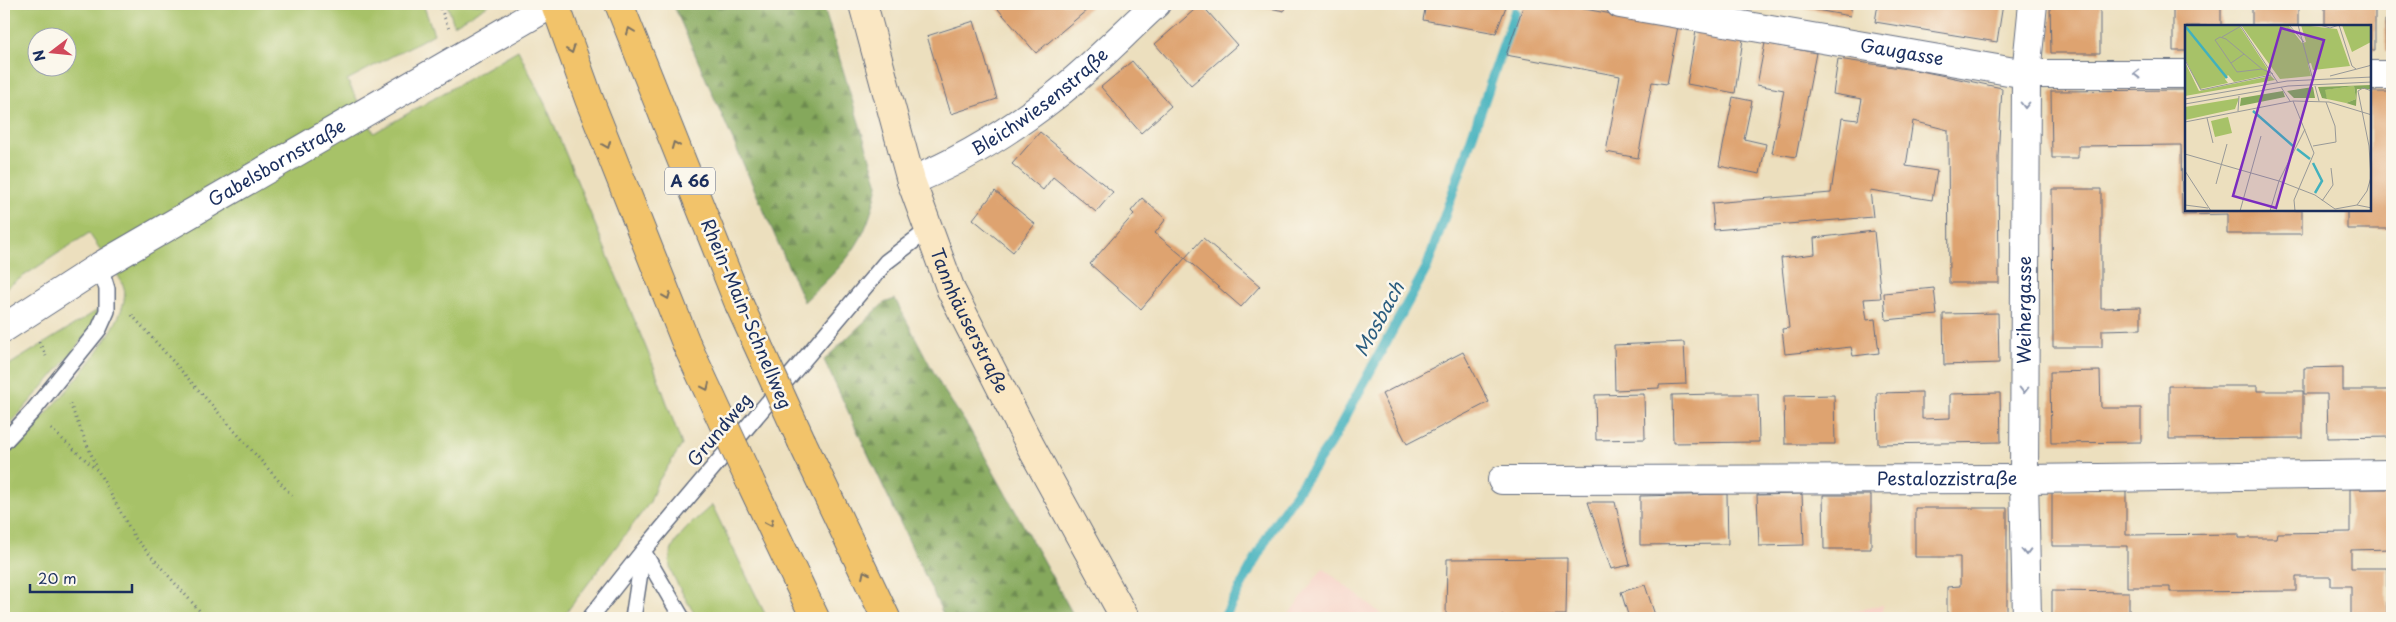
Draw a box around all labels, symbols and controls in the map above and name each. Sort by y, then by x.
inset map [2185,25,2371,211]
north arrow [28,28,78,78]
one-way arrow [626,28,636,36]
street label: Gaugasse [1858,31,1946,72]
street label: Bleichwiesenstraße [966,41,1114,161]
one-way arrow [565,45,575,53]
text: N [27,47,51,64]
one-way arrow [2133,69,2141,79]
one-way arrow [2020,101,2030,109]
street label: Gabelsbornstraße [203,112,350,213]
one-way arrow [601,140,611,148]
one-way arrow [671,141,681,150]
road number: A 66 [665,168,715,195]
street label: Rhein-Main-Schnellweg [695,214,800,413]
street label: Tannhäuserstraße [925,244,1016,398]
street label: Weihergasse [2010,256,2037,364]
water label: Mosbach [1346,275,1411,361]
one-way arrow [661,291,671,300]
one-way arrow [700,382,710,391]
street label: Grundweg [680,386,758,472]
one-way arrow [2019,386,2030,394]
street label: Pestalozzistraße [1877,464,2017,491]
one-way arrow [764,518,774,527]
one-way arrow [2020,548,2031,556]
scale bar [30,562,132,594]
text: 20 m [38,566,77,589]
one-way arrow [861,570,871,579]

